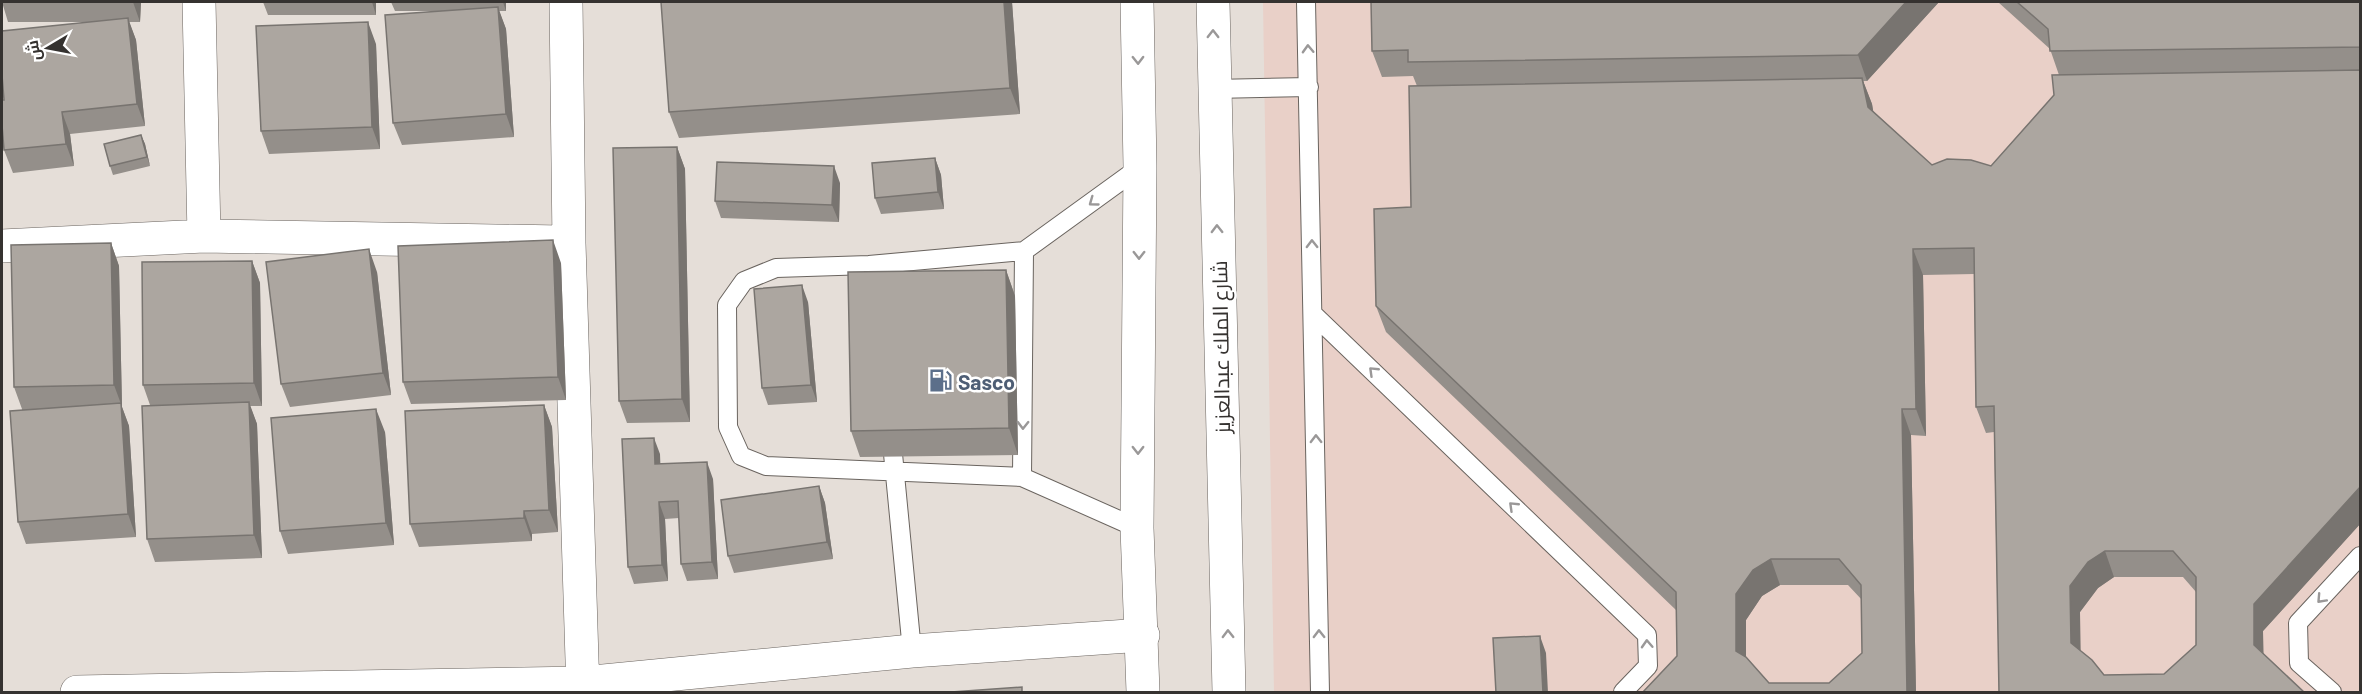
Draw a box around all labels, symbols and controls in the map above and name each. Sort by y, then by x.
north arrow [18,18,78,78]
one-way arrow [1207,30,1219,39]
text: ش [22,39,45,62]
one-way arrow [1301,45,1314,54]
one-way arrow [1132,55,1144,64]
one-way arrow [1088,194,1099,205]
one-way arrow [1211,225,1223,234]
one-way arrow [1306,240,1318,249]
one-way arrow [1133,250,1145,259]
street label: شارع الملك عبدالعزيز [1206,260,1237,435]
fuel station icon: Sasco [927,368,953,394]
one-way arrow [1369,368,1380,379]
place label: Sasco [958,369,1015,394]
one-way arrow [1017,420,1029,429]
one-way arrow [1309,435,1322,444]
one-way arrow [1132,445,1144,454]
one-way arrow [1510,503,1521,514]
one-way arrow [2317,592,2328,602]
one-way arrow [1221,630,1234,639]
one-way arrow [1313,630,1326,639]
one-way arrow [1641,640,1654,649]

